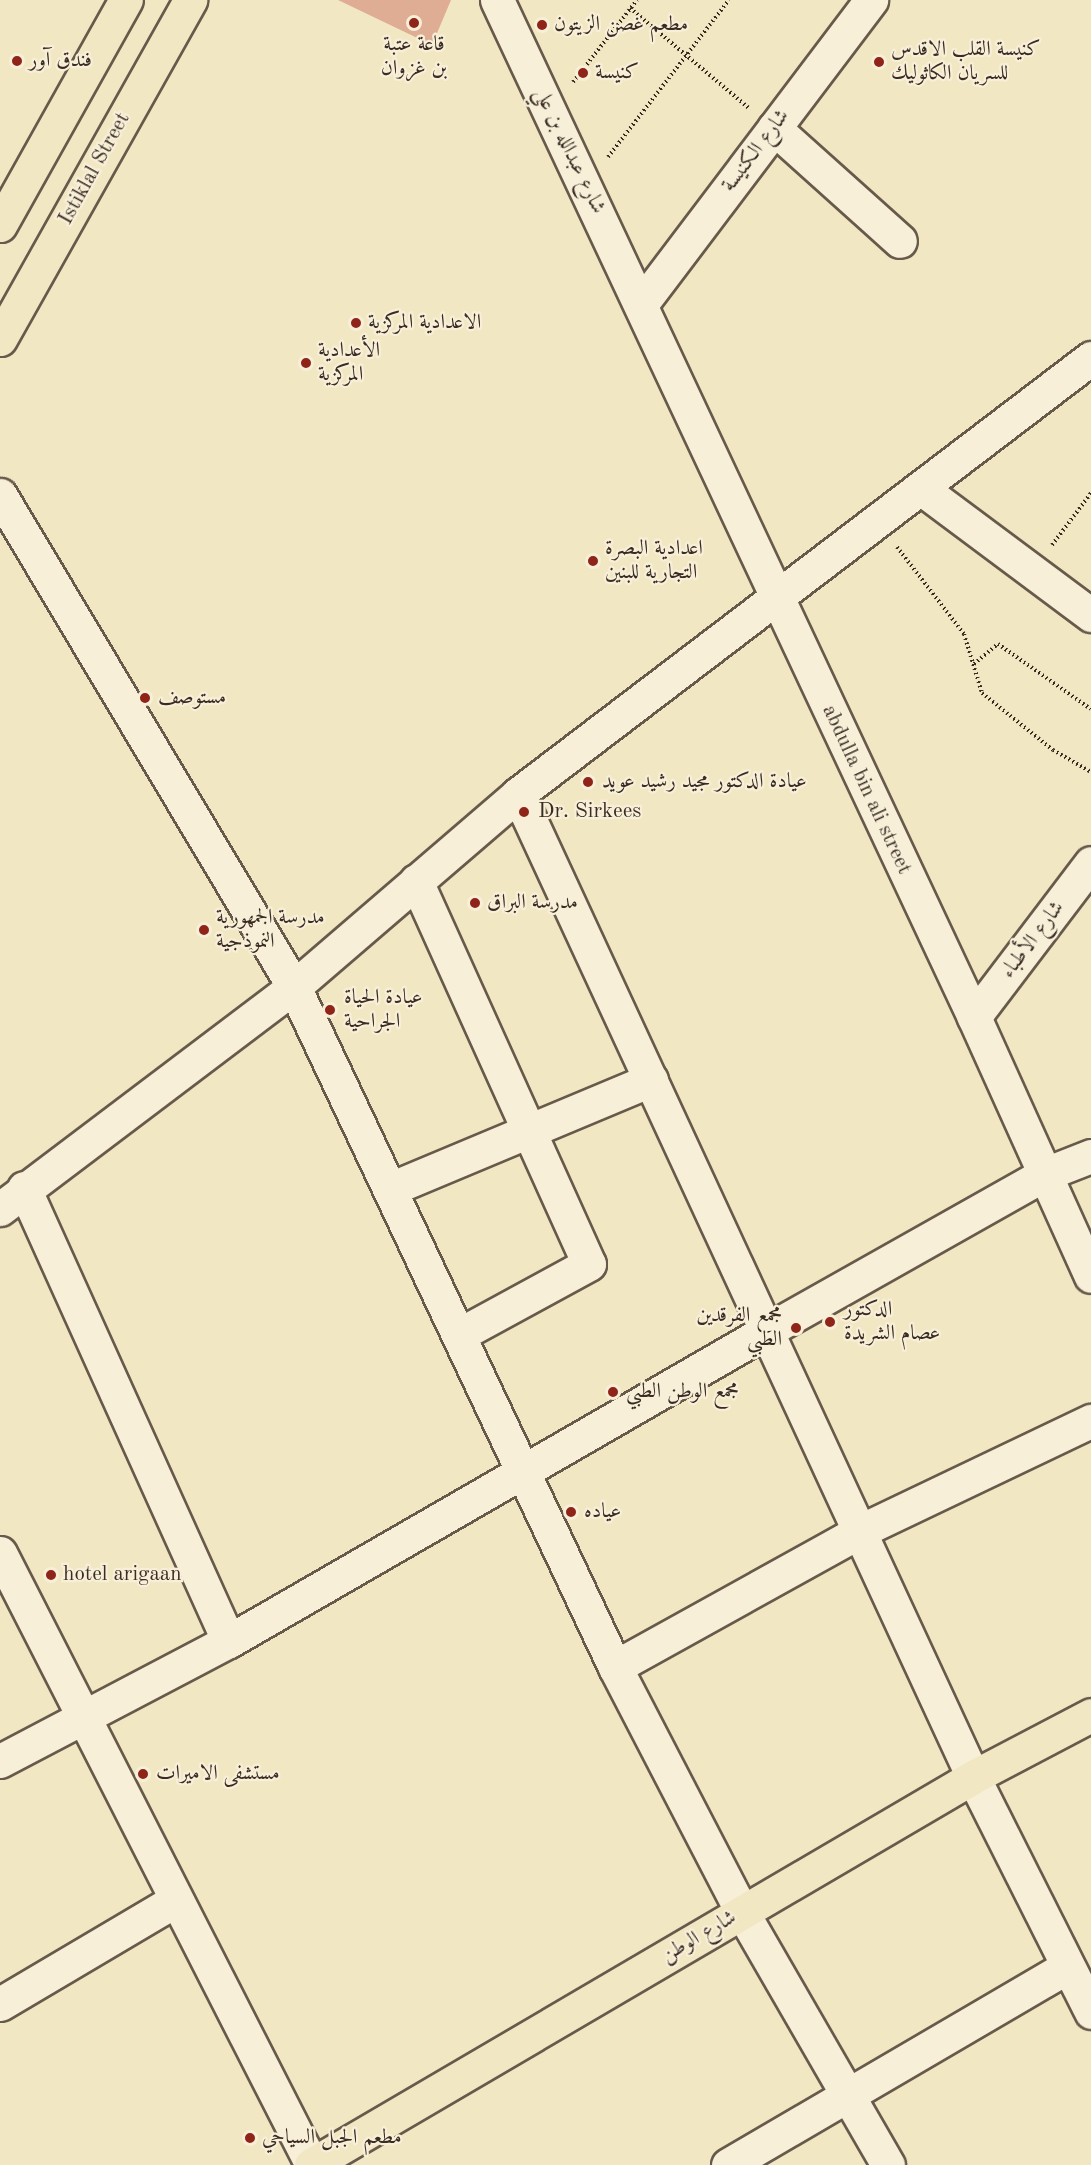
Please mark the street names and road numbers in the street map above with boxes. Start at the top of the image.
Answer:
street label: شارع عبدالله بن علي [528,84,610,218]
street label: شارع الكنيسة [717,105,795,197]
street label: Istiklal Street [54,108,136,230]
street label: abdulla bin ali street [816,701,916,879]
street label: شارع الأطباء [996,896,1070,984]
street label: شارع الوطن [657,1905,741,1969]

